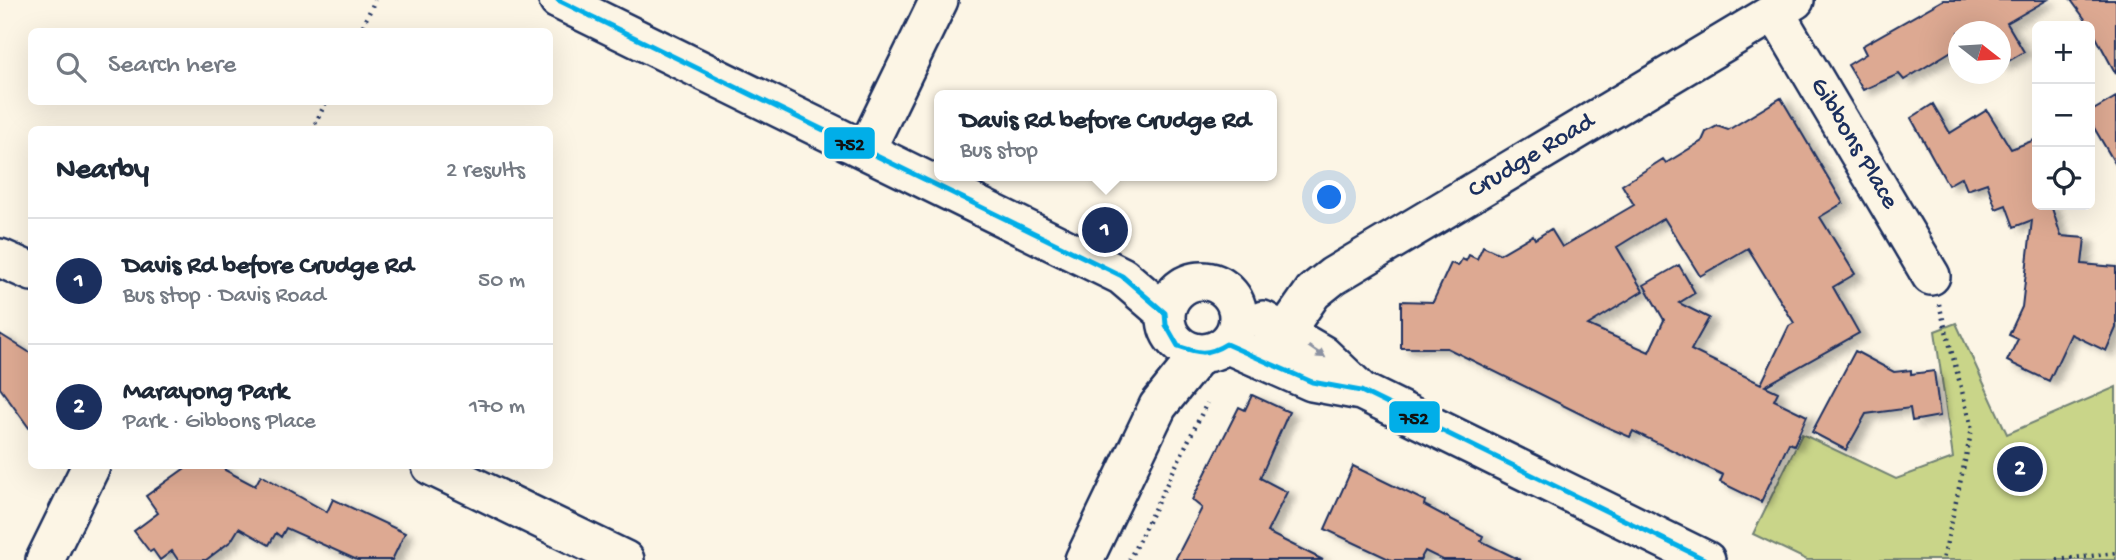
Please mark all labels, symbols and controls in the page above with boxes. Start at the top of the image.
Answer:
north arrow [1948,21,2011,84]
map controls [2032,21,2095,210]
button: + [2032,21,2095,84]
search box [28,28,553,105]
icon: search [52,48,90,86]
text: Search here [108,51,236,82]
street label: Gibbons Place [1802,73,1905,216]
button: − [2032,84,2095,147]
popup [934,90,1277,181]
street label: Crudge Road [1463,106,1602,207]
text: Davis Rd before Crudge Rd [960,107,1251,138]
line badge: 752 [823,126,876,160]
text: 752 [834,135,865,158]
text: Bus stop [960,138,1038,165]
button: locate [2032,147,2095,210]
text: Nearby [56,154,149,189]
text: 2 results [446,158,525,185]
your location [1312,180,1346,214]
pin: 1 [1082,204,1128,256]
text: Davis Rd before Crudge Rd [123,252,414,283]
text: 1 [74,268,84,295]
text: 50 m [478,268,525,295]
text: Bus stop · Davis Road [123,283,326,310]
one-way arrow [1308,345,1326,359]
text: Marayong Park [123,378,288,409]
text: 2 [73,394,85,421]
text: 170 m [469,394,525,421]
line badge: 752 [1388,400,1441,434]
text: Park · Gibbons Place [123,409,316,436]
text: 752 [1398,409,1429,432]
pin: 2 [1997,443,2043,495]

